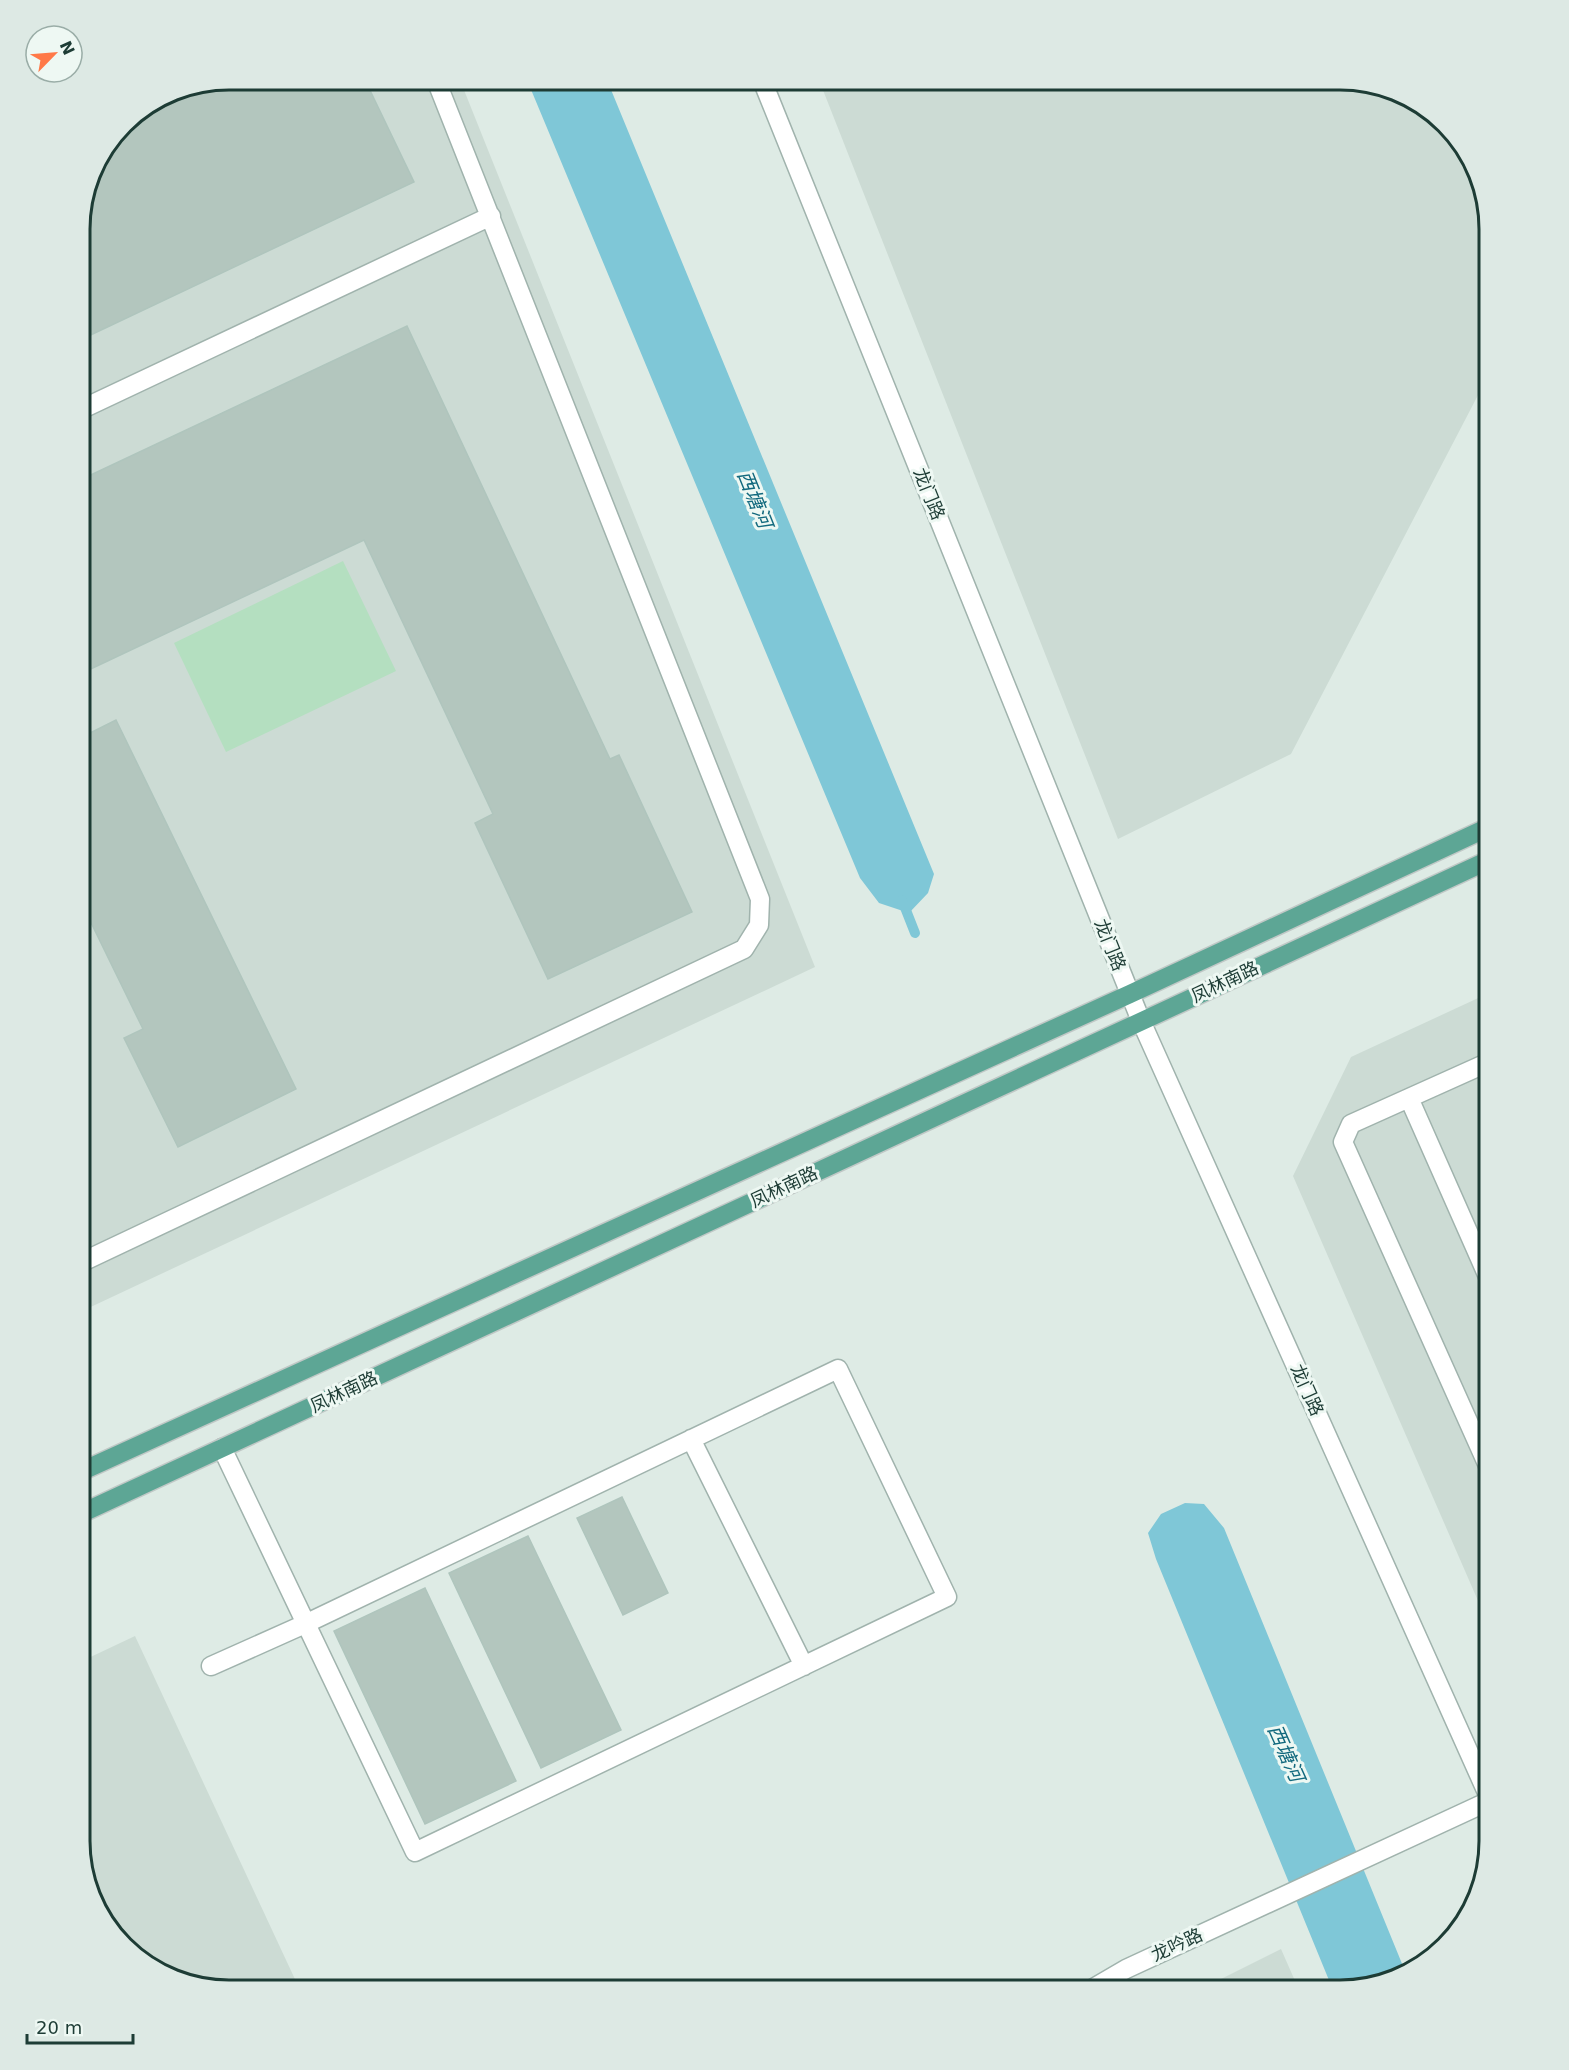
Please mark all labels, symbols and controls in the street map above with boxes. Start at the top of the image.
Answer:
north arrow [24,24,84,84]
text: N [56,38,79,58]
street label: 龙门路 [910,465,949,523]
water label: 西塘河 [733,467,779,535]
street label: 龙门路 [1091,916,1130,974]
street label: 凤林南路 [1188,957,1262,1006]
street label: 凤林南路 [747,1162,821,1211]
street label: 龙门路 [1287,1361,1328,1419]
street label: 凤林南路 [307,1367,381,1416]
water label: 西塘河 [1263,1721,1311,1789]
street label: 龙吟路 [1148,1924,1206,1965]
scale bar [27,2007,134,2045]
text: 20 m [36,2017,82,2038]

